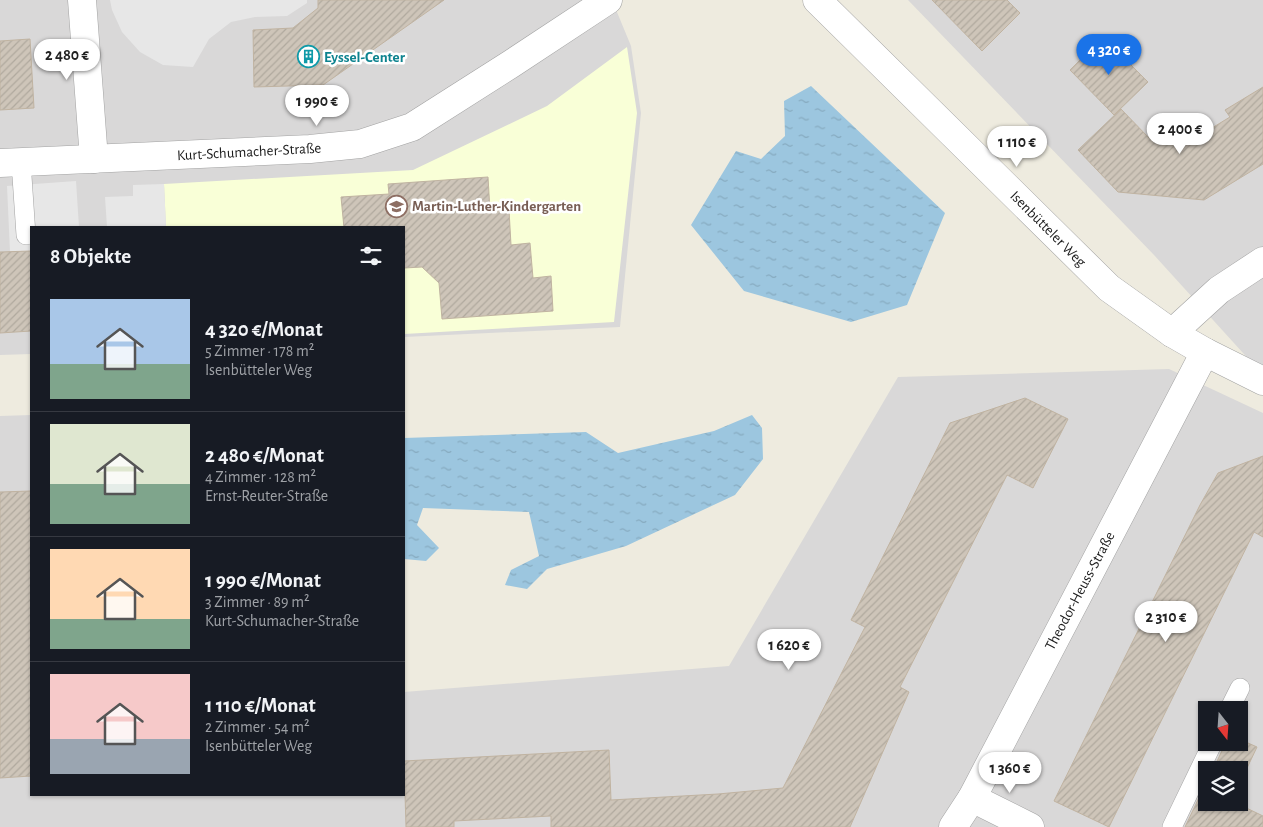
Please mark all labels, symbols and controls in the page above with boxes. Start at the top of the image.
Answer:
pin: 4 320 € [1063,34,1155,76]
pin: 2 480 € [21,38,113,81]
text: 4 320 € [1087,42,1131,58]
building icon: Eyssel-Center [296,45,320,69]
text: 2 480 € [45,47,89,63]
place label: Eyssel-Center [324,50,406,65]
pin: 1 990 € [271,84,363,127]
text: 1 990 € [296,93,338,109]
pin: 2 400 € [1134,112,1226,155]
text: 2 400 € [1158,121,1202,137]
pin: 1 110 € [971,126,1063,168]
text: 1 110 € [998,134,1036,150]
street label: Kurt-Schumacher-Straße [177,141,322,163]
street label: Isenbütteler Weg [1007,188,1089,270]
school or university icon: Martin-Luther-Kindergarten [384,194,408,218]
place label: Martin-Luther-Kindergarten [412,199,581,214]
icon: filters [357,242,385,270]
text: 8 Objekte [50,246,131,267]
icon: home [90,319,150,379]
text: 4 320 €/Monat [205,319,323,340]
text: 5 Zimmer · 178 m² [205,343,314,359]
text: Isenbütteler Weg [205,362,312,378]
icon: home [90,444,150,504]
text: 2 480 €/Monat [205,445,324,466]
text: 4 Zimmer · 128 m² [205,469,316,485]
text: Ernst-Reuter-Straße [205,488,328,504]
street label: Theodor-Heuss-Straße [1042,529,1118,653]
icon: home [90,569,150,629]
text: 1 990 €/Monat [205,570,321,591]
text: 3 Zimmer · 89 m² [205,594,310,610]
pin: 2 310 € [1120,600,1212,643]
text: 2 310 € [1146,609,1186,625]
text: Kurt-Schumacher-Straße [205,613,359,629]
pin: 1 620 € [743,628,835,671]
text: 1 620 € [768,637,810,653]
icon: home [90,694,150,754]
text: 1 110 €/Monat [205,695,316,716]
north arrow [1198,701,1248,751]
map controls [1198,701,1248,811]
text: 2 Zimmer · 54 m² [205,719,310,735]
text: Isenbütteler Weg [205,738,312,754]
pin: 1 360 € [964,752,1056,794]
text: 1 360 € [989,760,1031,776]
button: layers [1198,761,1248,811]

